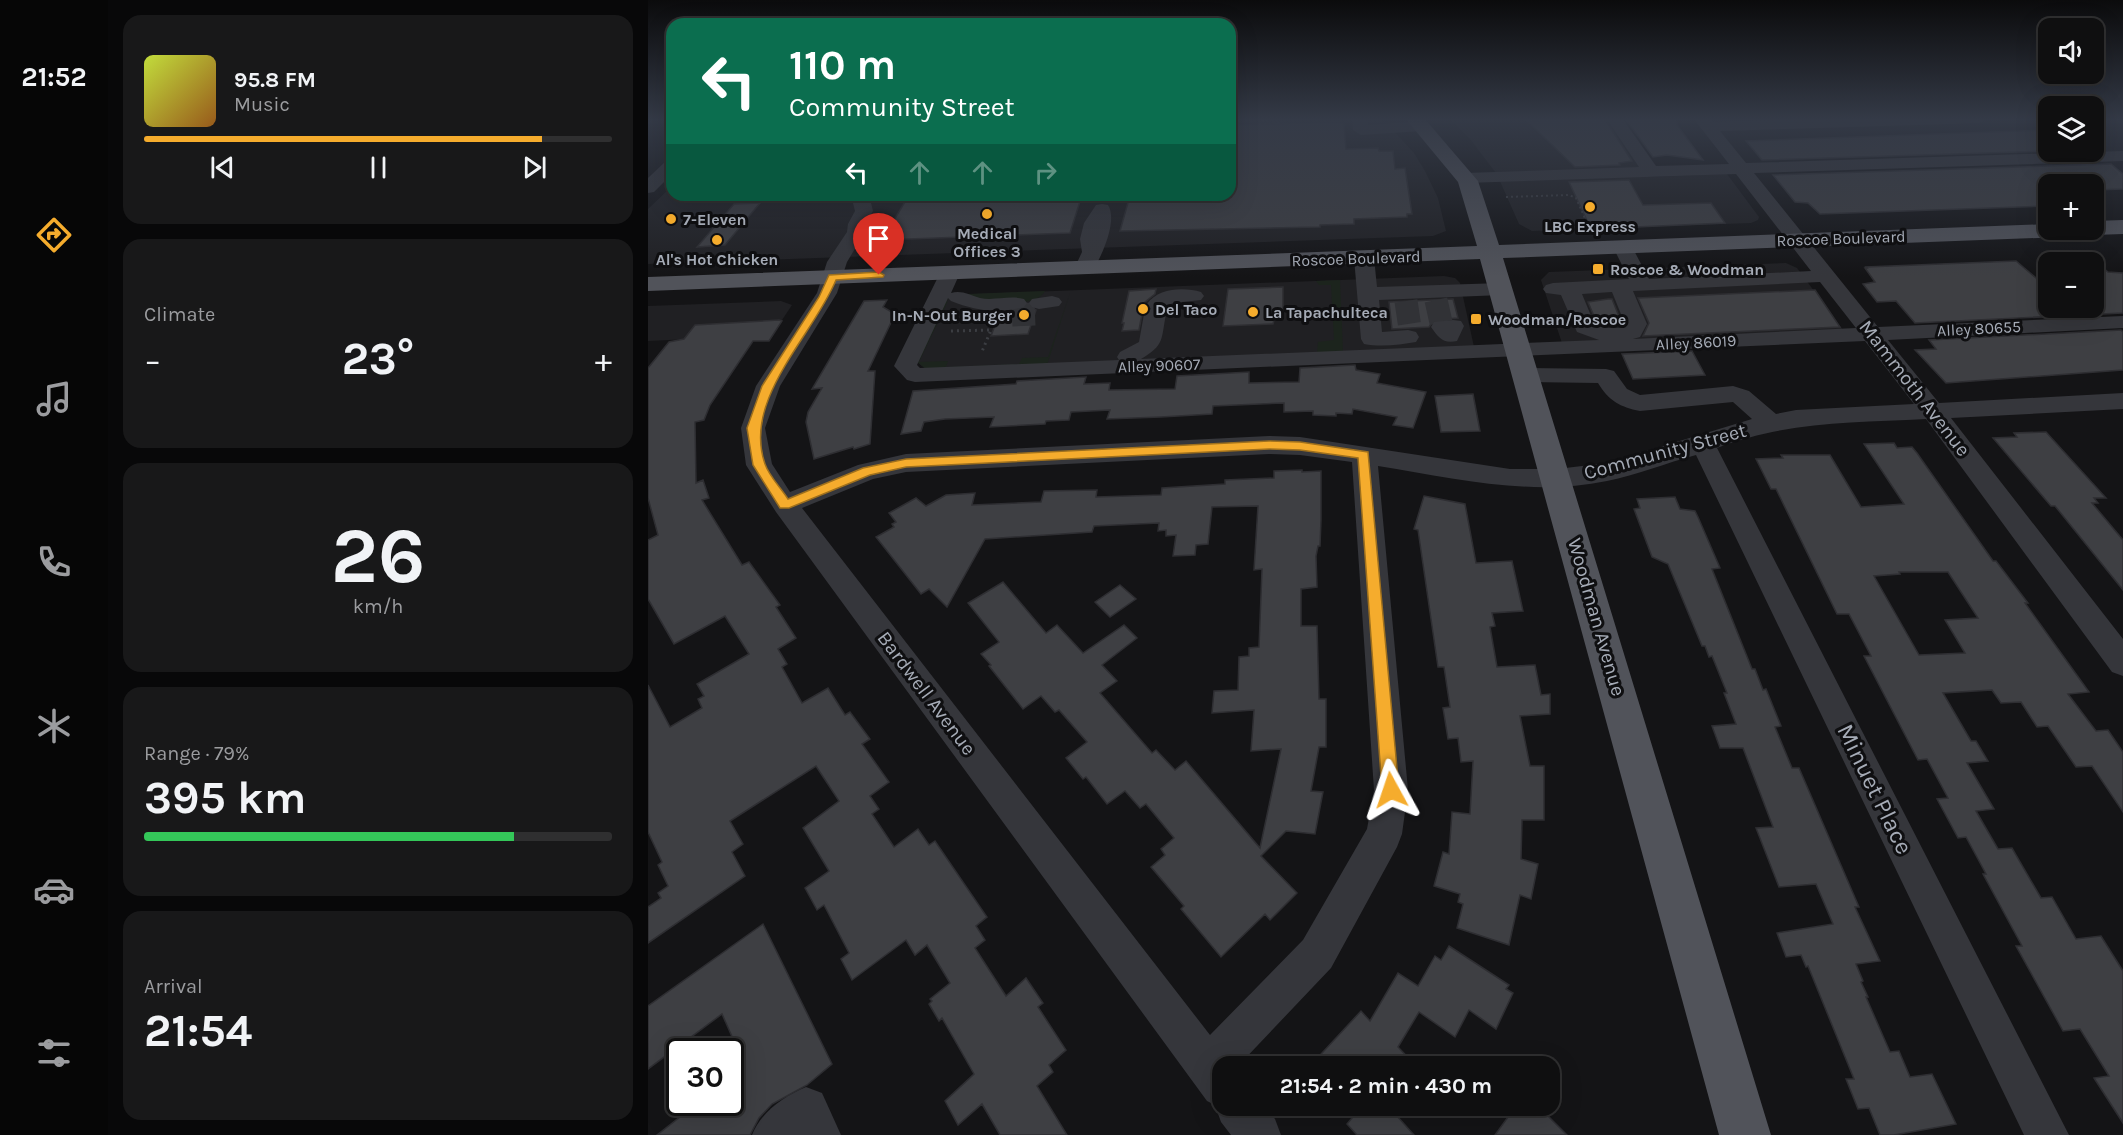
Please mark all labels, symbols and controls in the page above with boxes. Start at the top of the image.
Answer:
map controls [2038,18,2104,318]
button: sound [2038,18,2104,84]
text: 110 m [789,40,896,90]
icon: left [690,42,768,120]
text: 21:52 [21,61,87,93]
text: 95.8 FM [234,67,316,93]
text: Community Street [789,91,1015,123]
text: Music [234,93,290,116]
button: layers [2038,96,2104,162]
icon: previous [206,151,239,184]
icon: pause [362,151,395,184]
icon: next [518,151,551,184]
icon: left [840,156,873,189]
icon: ahead [903,156,936,189]
icon: ahead [966,156,999,189]
icon: right [1029,156,1062,189]
button: + [2038,174,2104,240]
marker: LBC Express [1583,200,1597,214]
marker: Medical Offices 3 [980,207,994,221]
place label: 7-Eleven [683,210,746,229]
marker: 7-Eleven [664,212,678,226]
pin [853,213,904,275]
icon: directions [33,214,75,256]
place label: LBC Express [1544,217,1636,236]
icon: arrive [862,222,895,255]
place label: Medical Offices 3 [953,224,1021,261]
street label: Roscoe Boulevard [1776,227,1906,250]
marker: Al's Hot Chicken [710,233,724,247]
street label: Roscoe Boulevard [1291,247,1421,270]
place label: Al's Hot Chicken [656,250,778,269]
button: − [2038,252,2104,318]
place label: Roscoe & Woodman [1610,260,1764,279]
marker: Roscoe & Woodman [1591,262,1605,276]
place label: Del Taco [1155,300,1217,319]
marker: Del Taco [1136,302,1150,316]
text: Climate [144,303,215,326]
place label: La Tapachulteca [1265,303,1388,322]
marker: La Tapachulteca [1246,305,1260,319]
place label: In-N-Out Burger [892,306,1013,325]
marker: In-N-Out Burger [1017,308,1031,322]
place label: Woodman/Roscoe [1488,310,1626,329]
marker: Woodman/Roscoe [1469,312,1483,326]
street label: Mammoth Avenue [1854,316,1975,461]
street label: Alley 80655 [1937,317,2022,340]
street label: Alley 86019 [1655,331,1737,354]
text: 23° [342,333,414,385]
text: − [144,341,161,379]
text: + [595,341,612,379]
street label: Alley 90607 [1117,355,1201,376]
icon: music [33,378,75,420]
street label: Community Street [1581,419,1749,484]
text: 26 [331,510,425,602]
street label: Woodman Avenue [1563,535,1630,699]
icon: phone [33,541,75,583]
text: km/h [353,595,403,618]
street label: Bardwell Avenue [873,627,981,760]
icon: climate [33,705,75,747]
street label: Minuet Place [1831,719,1919,859]
text: Range · 79% [144,742,249,765]
position arrow [1359,758,1423,822]
text: 395 km [144,772,306,824]
icon: car [33,869,75,911]
text: Arrival [144,975,203,998]
text: 21:54 [144,1005,252,1057]
icon: filters [33,1032,75,1074]
speed limit sign: 30 [666,1038,744,1116]
text: 21:54 · 2 min · 430 m [1280,1073,1492,1099]

